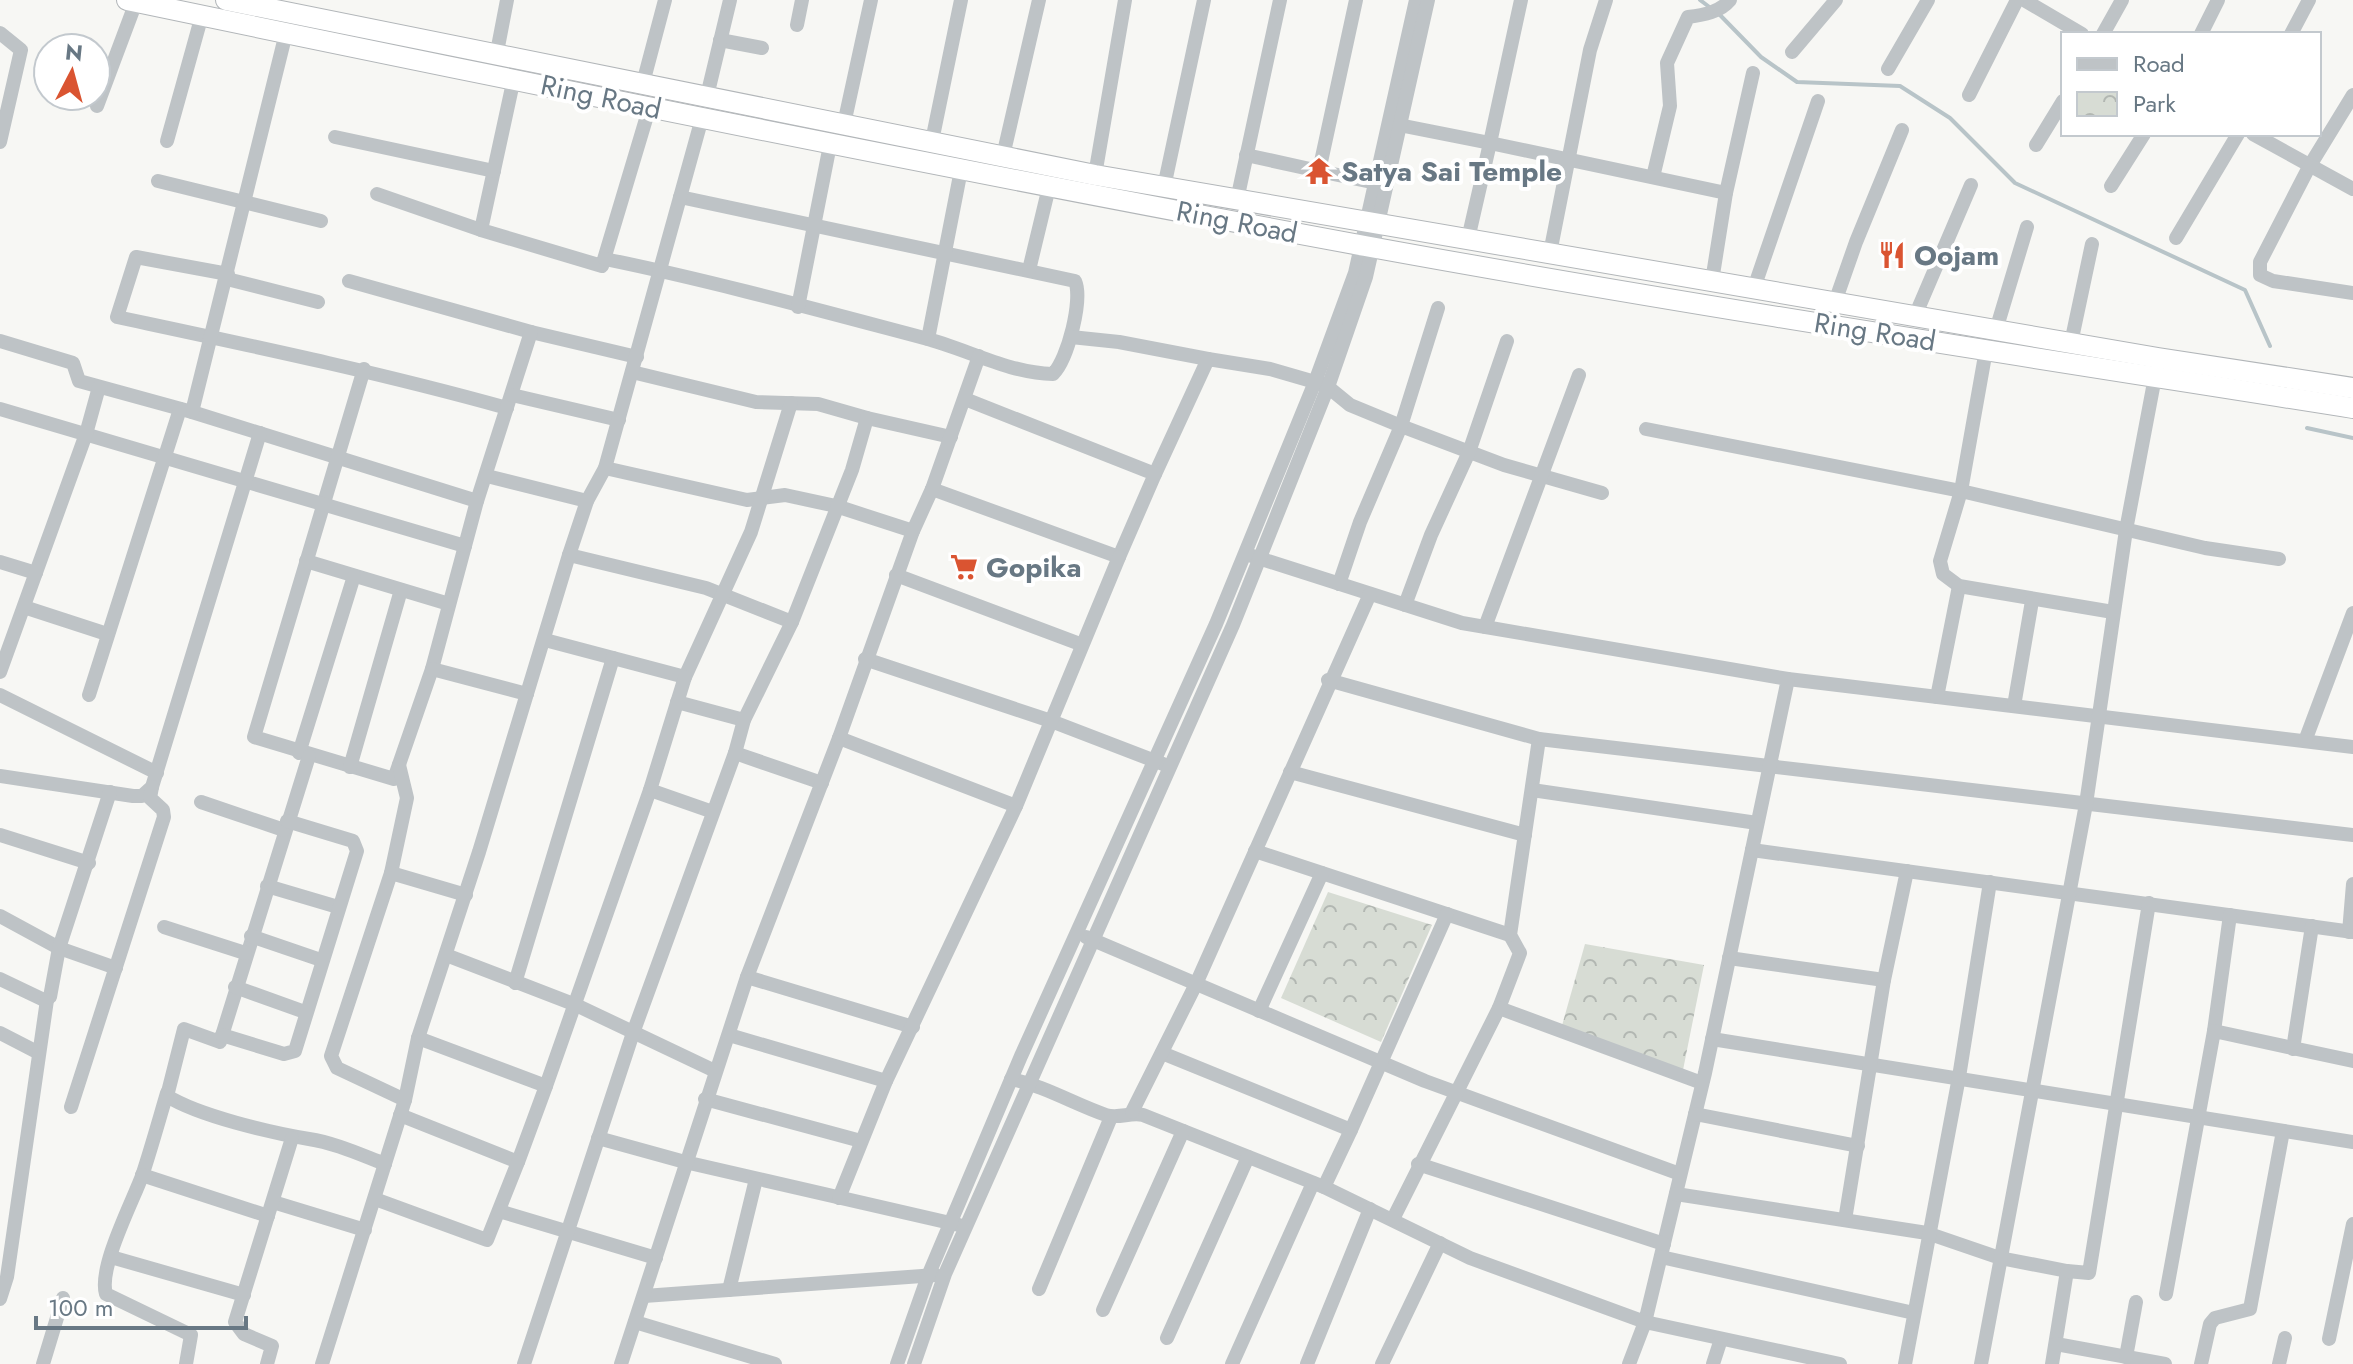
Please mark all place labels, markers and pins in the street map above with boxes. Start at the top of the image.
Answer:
place label: Satya Sai Temple [1341,151,1562,192]
temple icon: Satya Sai Temple [1304,156,1334,186]
place label: Oojam [1914,235,1999,276]
restaurant icon: Oojam [1877,240,1907,270]
place label: Gopika [986,547,1082,588]
supermarket icon: Gopika [949,552,979,582]

